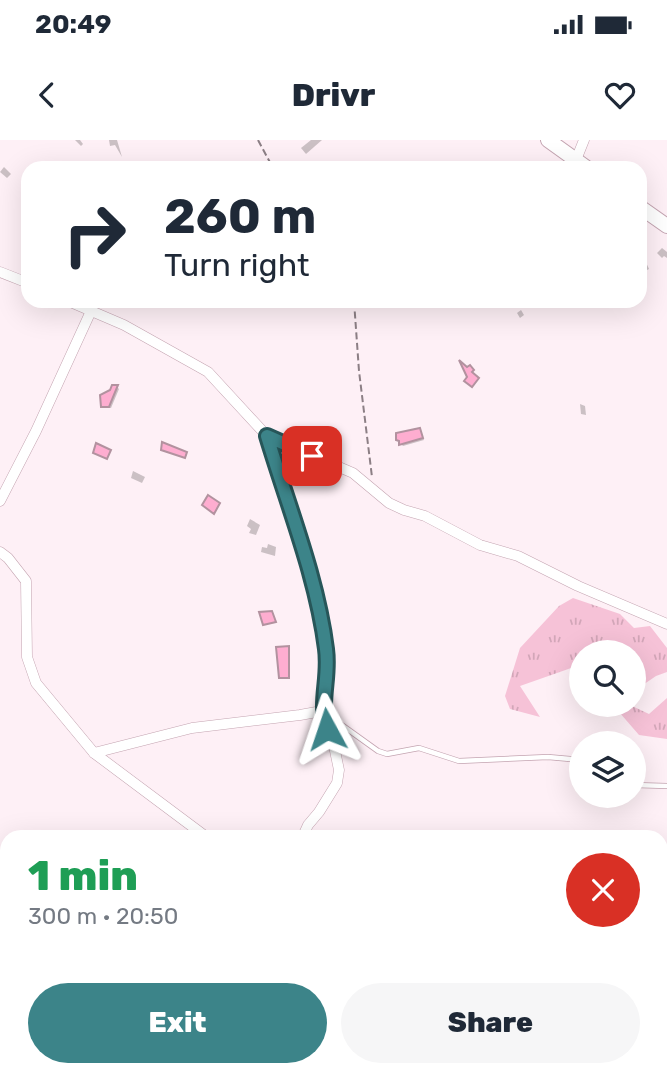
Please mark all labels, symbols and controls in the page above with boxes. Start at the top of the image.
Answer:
text: 20:49 [35,9,112,40]
icon: back [28,76,66,114]
text: Drivr [292,76,375,114]
icon: heart [601,76,639,114]
text: 260 m [164,187,316,245]
icon: right [49,189,140,280]
text: Turn right [164,246,309,284]
pin [282,426,342,486]
icon: arrive [293,437,331,475]
map controls [569,640,646,808]
button: search [569,640,646,717]
position arrow [290,692,364,766]
button: layers [569,731,646,808]
text: 1 min [28,851,138,901]
button: close [566,853,640,927]
text: 300 m · 20:50 [28,902,178,930]
button: Exit [28,983,327,1063]
button: Share [341,983,640,1063]

